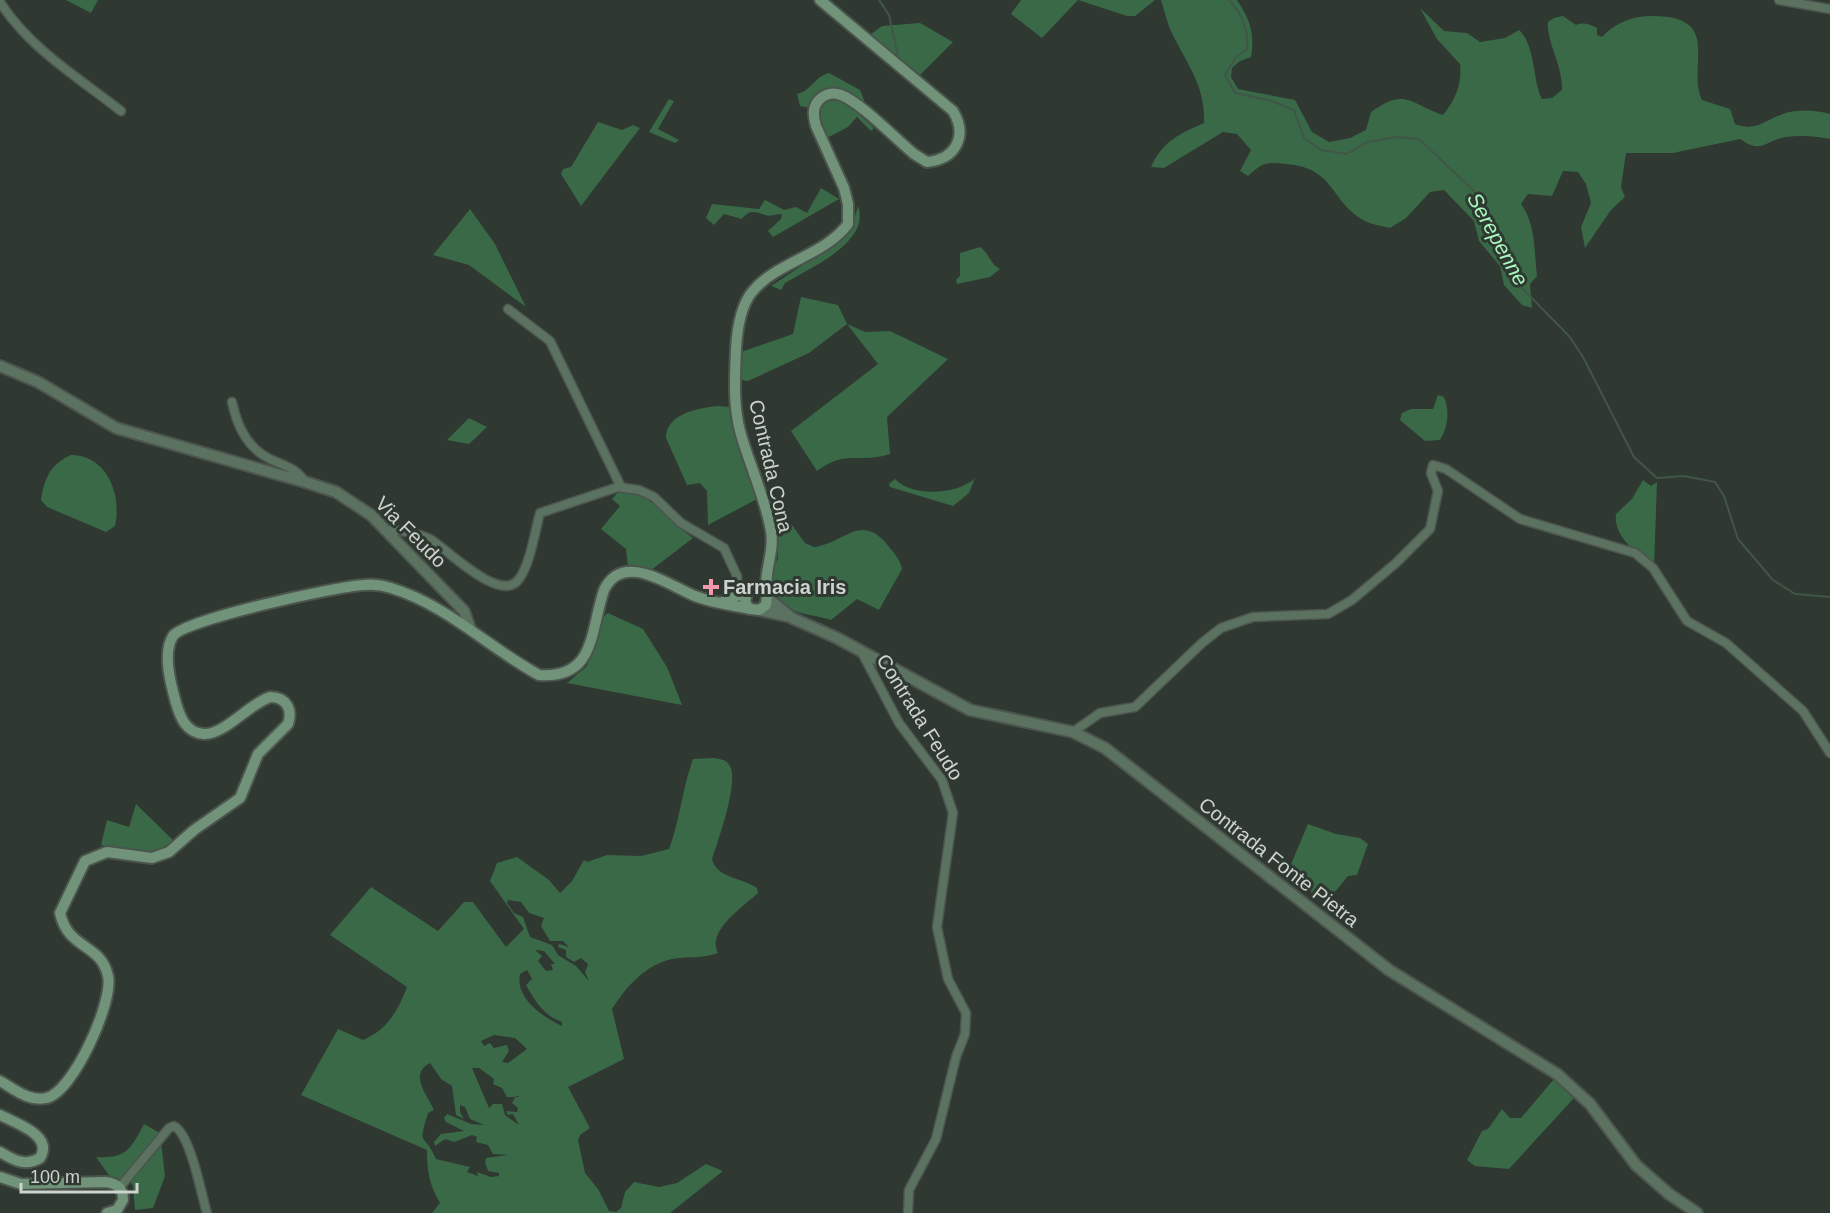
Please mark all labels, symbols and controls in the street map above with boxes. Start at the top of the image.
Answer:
water label: Serepenne [1463,188,1533,290]
street label: Contrada Cona [745,397,797,535]
street label: Via Feudo [371,492,451,572]
place label: Farmacia Iris [723,576,846,598]
marker: Farmacia Iris [704,580,718,594]
street label: Contrada Feudo [872,650,968,784]
street label: Contrada Fonte Pietra [1195,793,1364,932]
scale bar [21,1156,136,1194]
text: 100 m [30,1167,80,1187]

